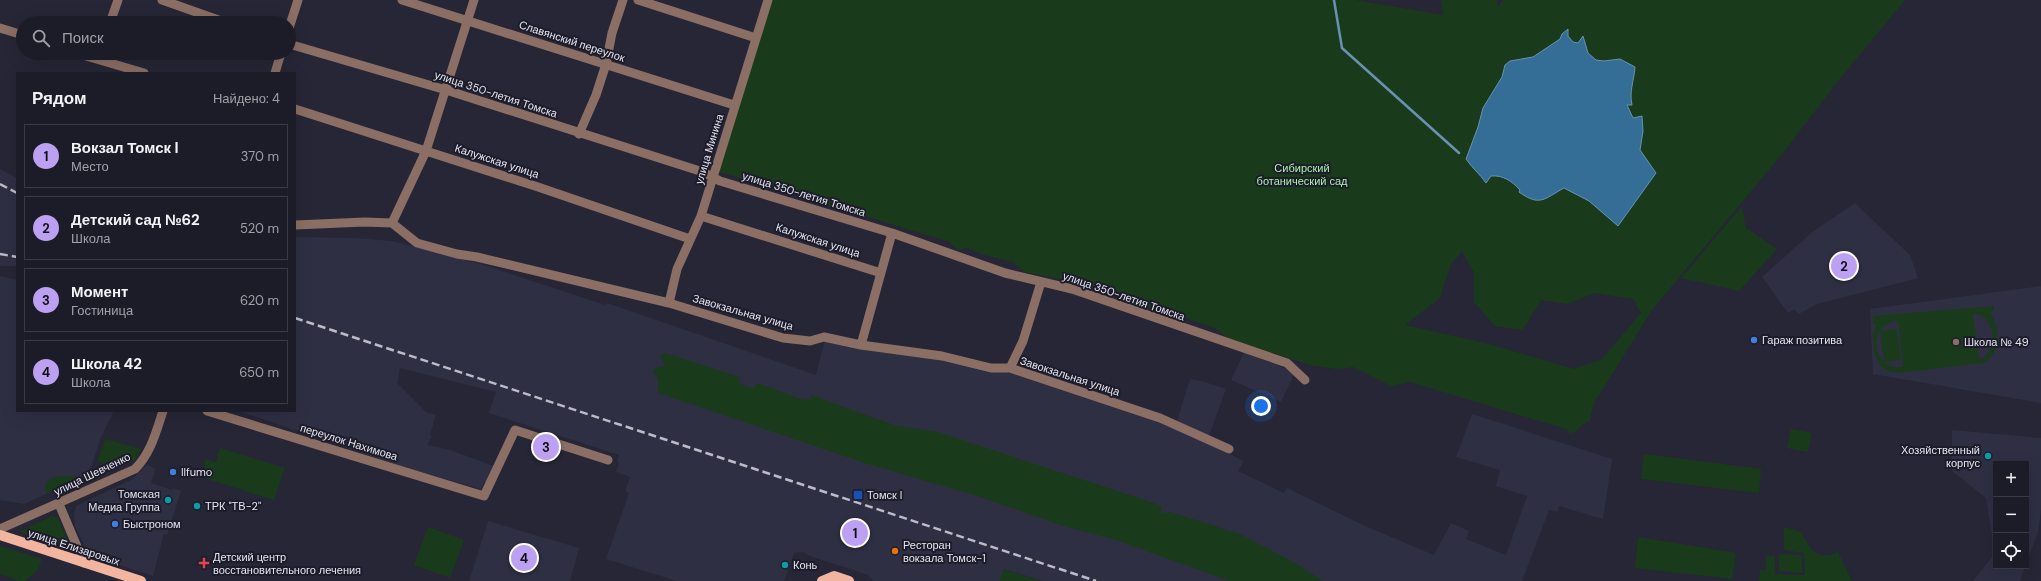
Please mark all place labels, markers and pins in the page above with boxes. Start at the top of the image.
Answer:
pin: 2 [1831,251,1857,281]
place label: Гараж позитива [1762,333,1843,347]
marker: Гараж позитива [1749,335,1759,345]
place label: Школа № 49 [1964,335,2029,349]
marker: Школа № 49 [1951,337,1961,347]
pin: 3 [533,432,559,462]
place label: Хозяйственный корпус [1901,443,1980,470]
marker: Хозяйственный корпус [1983,451,1993,461]
place label: Ilfumo [181,465,212,479]
marker: Ilfumo [168,467,178,477]
place label: Томская Медиа Группа [88,487,161,514]
place label: Томск I [867,488,902,502]
marker: Томск I [852,489,864,501]
marker: Томская Медиа Группа [163,495,173,505]
place label: ТРК "ТВ-2" [205,499,261,513]
marker: ТРК "ТВ-2" [192,501,202,511]
place label: Быстроном [123,517,181,531]
pin: 1 [842,518,868,548]
marker: Быстроном [110,519,120,529]
place label: Ресторан вокзала Томск-1 [903,538,986,565]
pin: 4 [511,543,537,573]
marker: Ресторан вокзала Томск-1 [890,546,900,556]
place label: Детский центр восстановительного лечения [213,550,361,577]
marker: Детский центр восстановительного лечения [198,557,210,569]
place label: Конь [793,558,818,572]
marker: Конь [780,560,790,570]

